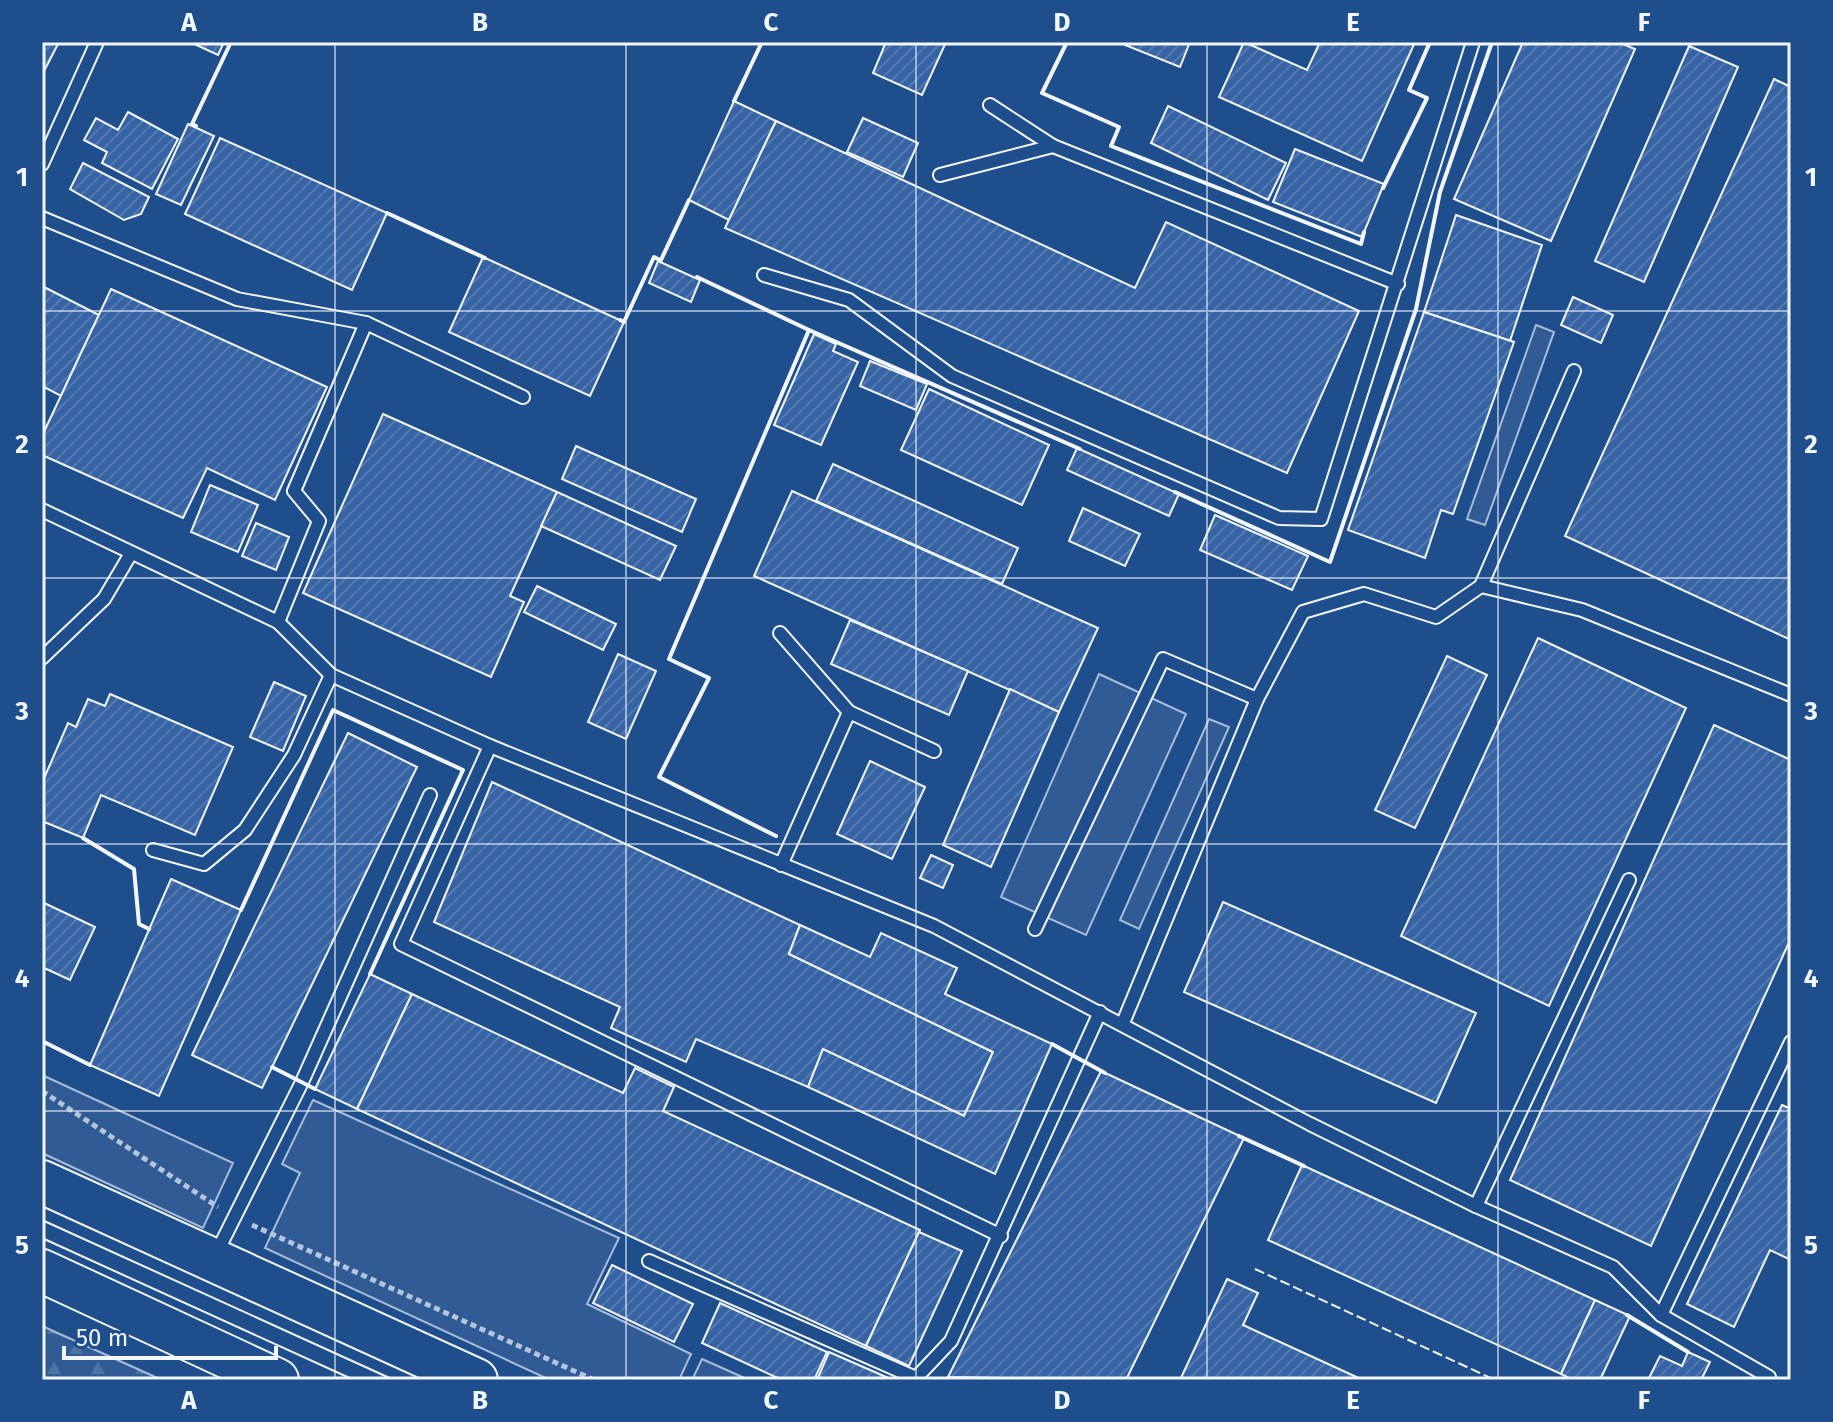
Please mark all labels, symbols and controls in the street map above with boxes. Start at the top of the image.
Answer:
text: A [180,7,197,38]
text: B [472,7,488,38]
text: C [764,7,779,38]
text: D [1054,7,1071,38]
text: E [1346,7,1360,38]
text: F [1638,7,1651,38]
text: 1 [16,162,28,193]
text: 1 [1805,162,1817,193]
text: 2 [15,429,29,460]
text: 2 [1804,429,1818,460]
text: 3 [14,696,29,727]
text: 3 [1803,696,1818,727]
text: 4 [15,963,30,994]
text: 4 [1804,963,1819,994]
text: 5 [15,1230,29,1261]
text: 5 [1804,1230,1818,1261]
scale bar [64,1310,276,1360]
text: 50 m [76,1324,128,1352]
text: A [180,1385,197,1416]
text: B [472,1385,488,1416]
text: C [764,1385,779,1416]
text: D [1054,1385,1071,1416]
text: E [1346,1385,1360,1416]
text: F [1638,1385,1651,1416]

